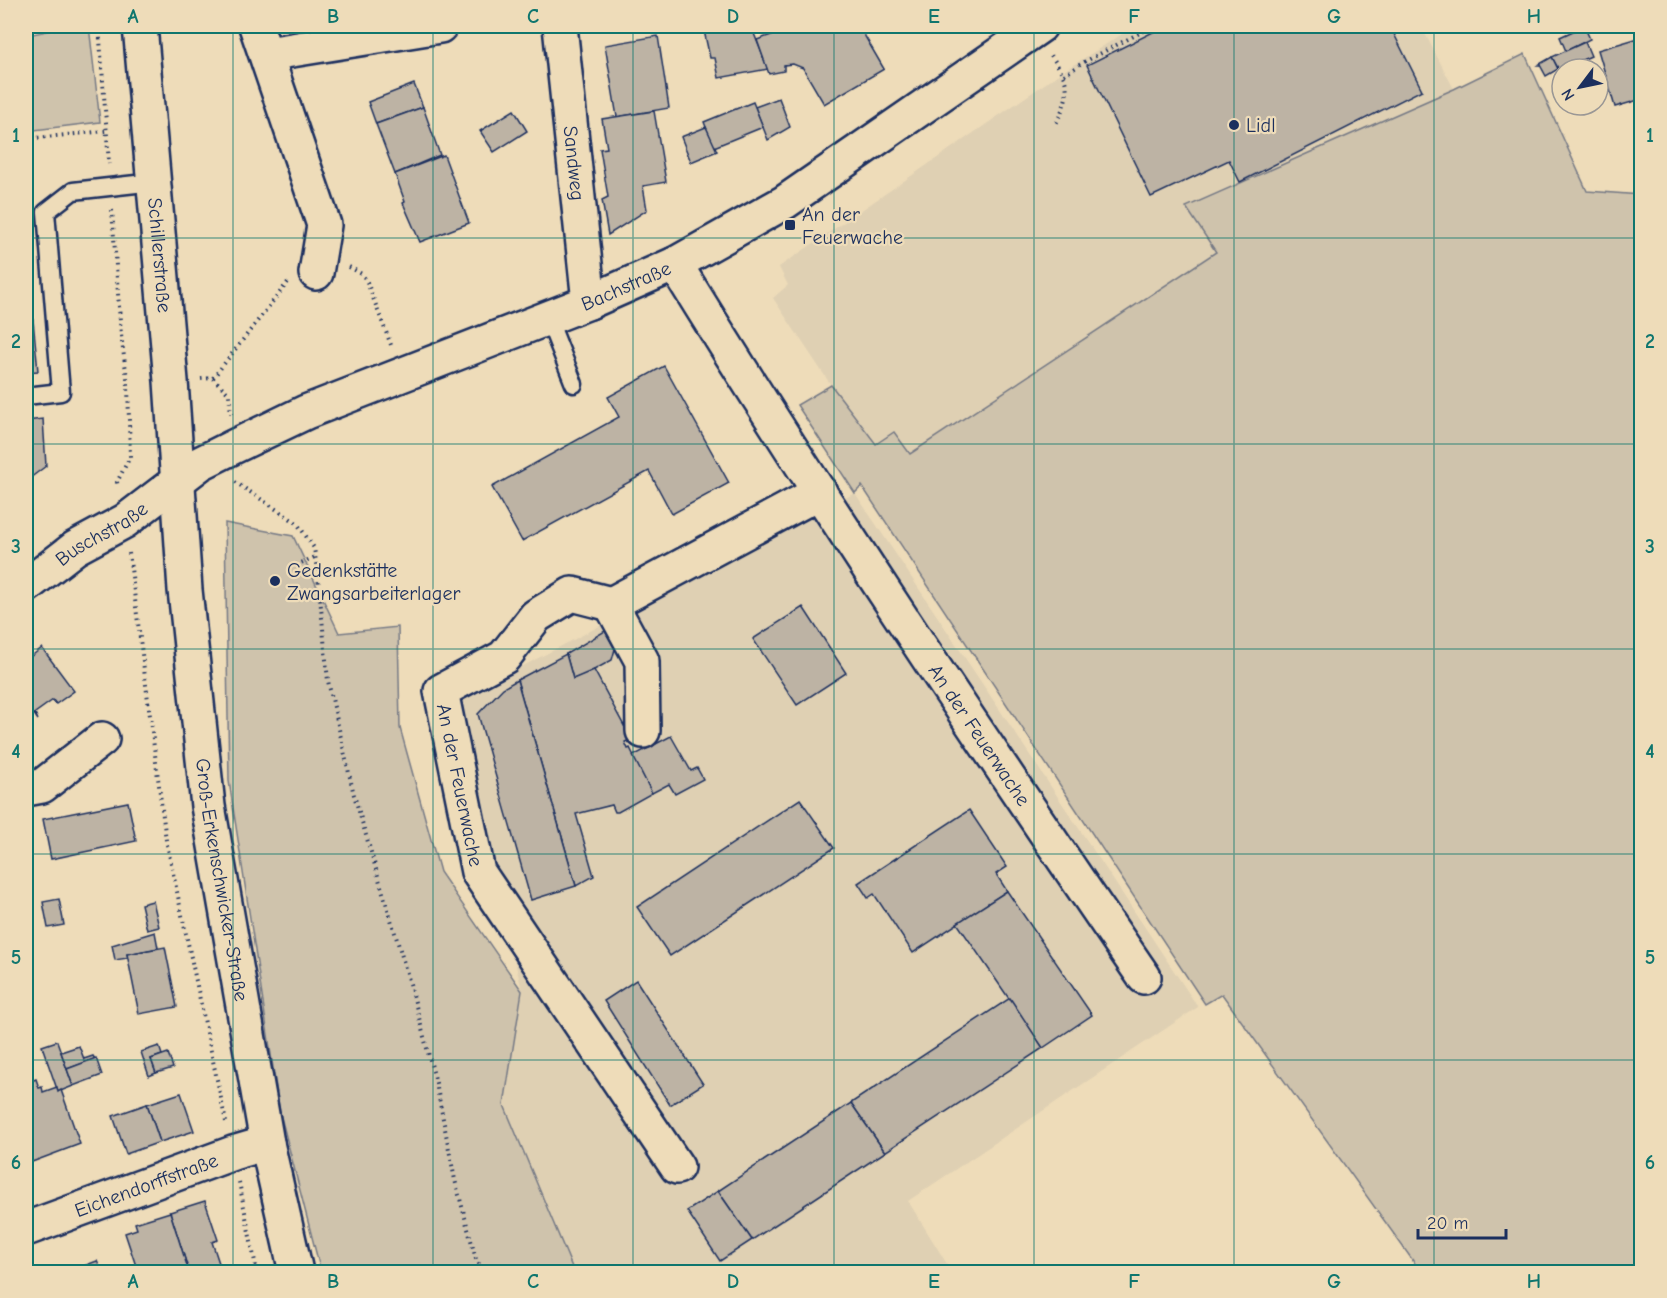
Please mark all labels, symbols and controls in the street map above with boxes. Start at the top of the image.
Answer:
text: A [127,5,139,28]
text: B [327,5,339,28]
text: C [527,5,539,28]
text: D [727,5,739,28]
text: E [928,5,940,28]
text: F [1128,5,1140,28]
text: G [1327,5,1341,28]
text: H [1527,5,1541,28]
north arrow [1550,57,1610,117]
text: N [1558,85,1579,104]
place label: Lidl [1246,114,1276,137]
marker: Lidl [1227,118,1241,132]
text: 1 [12,124,20,147]
text: 1 [1646,124,1654,147]
street label: Sandweg [559,125,589,202]
street label: Schillerstraße [143,197,176,314]
place label: An der Feuerwache [802,203,903,249]
marker: An der Feuerwache [783,218,797,232]
street label: Bachstraße [578,256,674,316]
text: 2 [11,330,21,353]
text: 2 [1645,330,1655,353]
street label: Buschstraße [51,497,152,571]
text: 3 [11,535,21,558]
text: 3 [1645,535,1655,558]
place label: Gedenkstätte Zwangsarbeiterlager [287,559,460,605]
marker: Gedenkstätte Zwangsarbeiterlager [268,574,282,588]
street label: An der Feuerwache [924,660,1035,810]
street label: An der Feuerwache [432,702,488,869]
text: 4 [11,740,21,763]
text: 4 [1645,740,1655,763]
street label: Groß-Erkenschwicker-Straße [191,757,253,1003]
text: 5 [11,946,21,969]
text: 5 [1645,946,1655,969]
street label: Eichendorffstraße [72,1149,221,1222]
text: 6 [11,1151,21,1174]
text: 6 [1645,1151,1655,1174]
scale bar [1418,1202,1506,1240]
text: 20 m [1427,1213,1468,1234]
text: A [127,1270,139,1293]
text: B [327,1270,339,1293]
text: C [527,1270,539,1293]
text: D [727,1270,739,1293]
text: E [928,1270,940,1293]
text: F [1128,1270,1140,1293]
text: G [1327,1270,1341,1293]
text: H [1527,1270,1541,1293]

